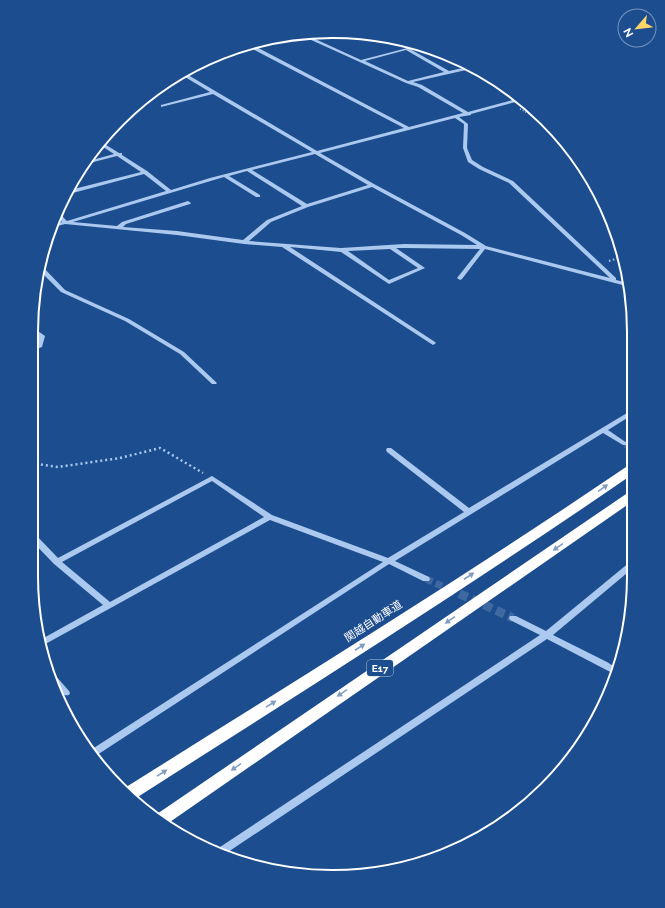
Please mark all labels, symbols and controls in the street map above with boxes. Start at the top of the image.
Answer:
north arrow [617,8,657,48]
text: N [621,26,636,39]
one-way arrow [598,484,608,492]
one-way arrow [552,543,563,551]
one-way arrow [464,572,474,580]
street label: 関越自動車道 [342,598,404,645]
one-way arrow [445,616,455,624]
one-way arrow [355,643,365,651]
road number: E17 [367,660,393,676]
one-way arrow [337,689,348,697]
one-way arrow [266,700,277,707]
one-way arrow [230,763,241,771]
one-way arrow [157,769,167,777]

